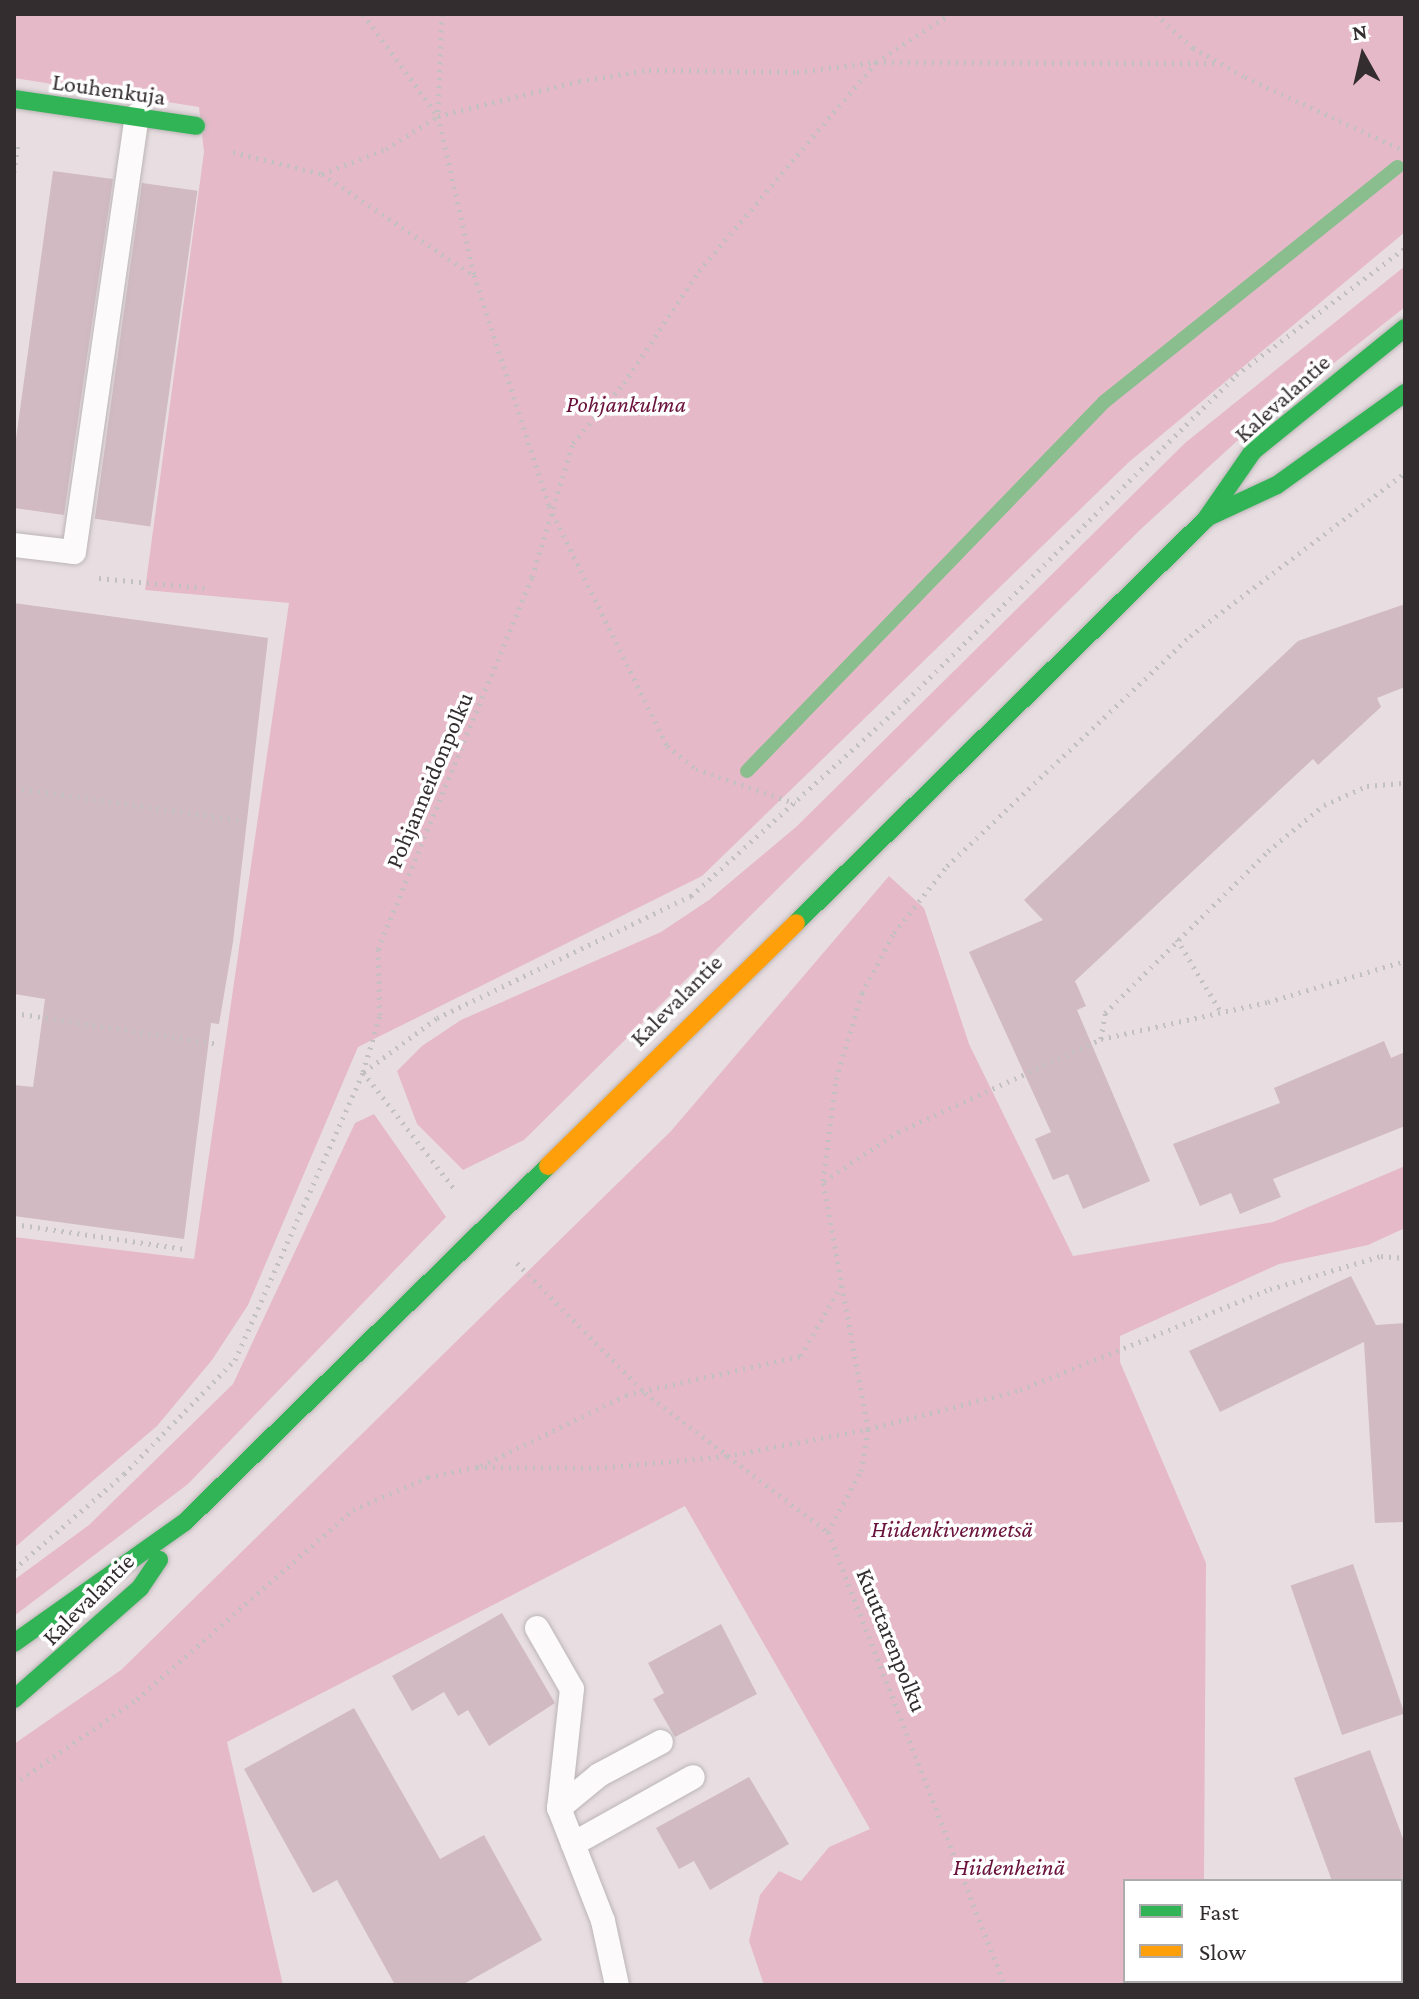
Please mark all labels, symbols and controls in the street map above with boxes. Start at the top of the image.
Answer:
north arrow [1323,16,1403,96]
text: N [1350,18,1369,45]
street label: Louhenkuja [51,67,167,111]
street label: Kalevalantie [1228,348,1336,448]
park label: Pohjankulma [566,390,686,418]
street label: Pohjanneidonpolku [379,688,479,872]
street label: Kalevalantie [624,948,728,1052]
park label: Hiidenkivenmetsä [871,1515,1033,1543]
street label: Kalevalantie [36,1547,140,1651]
street label: Kuuttarenpolku [850,1564,934,1716]
park label: Hiidenheinä [953,1853,1065,1881]
legend [1123,1879,1403,1983]
text: Fast [1199,1898,1239,1925]
text: Slow [1199,1938,1246,1965]

